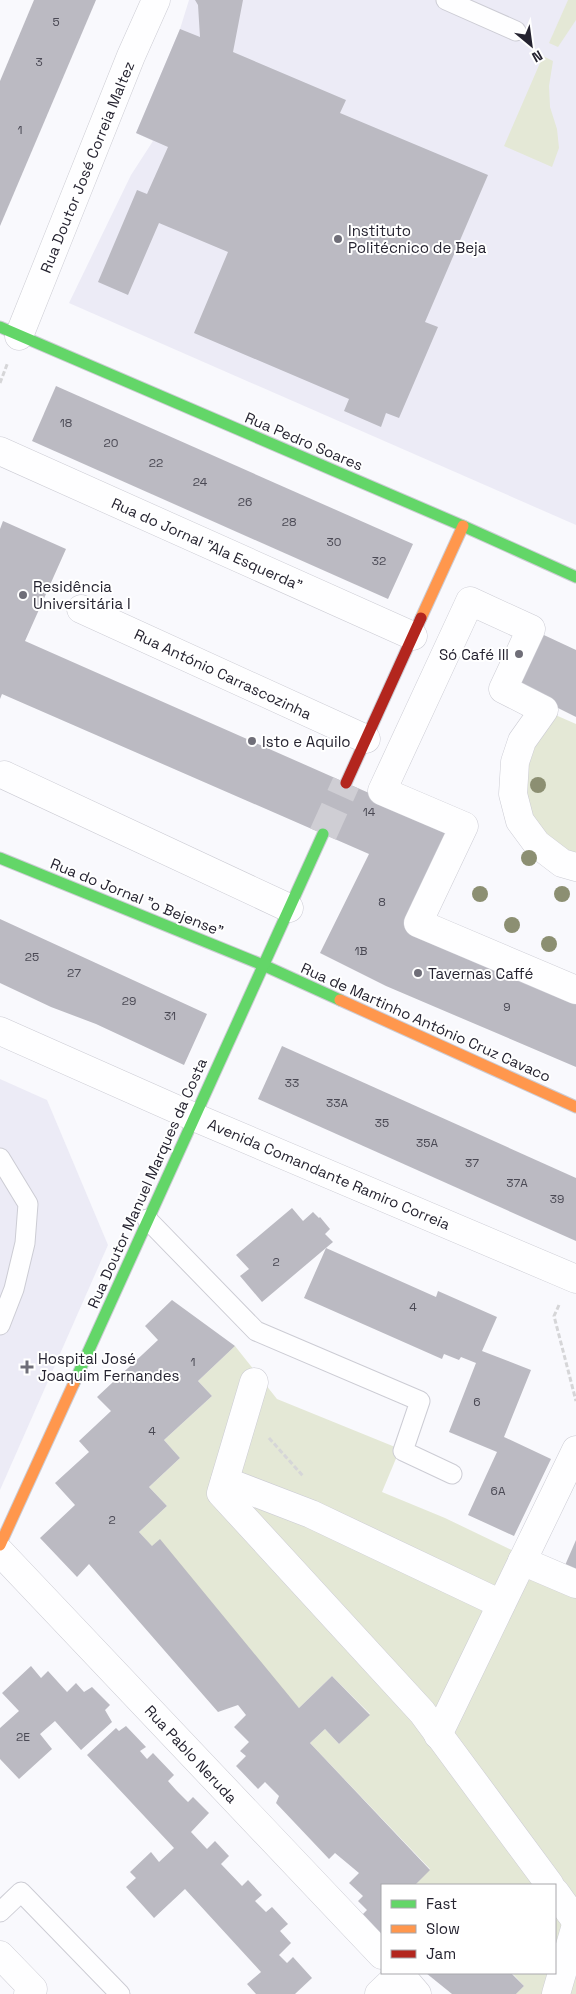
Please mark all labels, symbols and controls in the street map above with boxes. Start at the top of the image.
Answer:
house number: 5 [52,14,60,30]
north arrow [506,20,556,70]
text: N [529,46,546,67]
house number: 3 [35,54,43,70]
street label: Rua Doutor José Correia Maltez [36,58,138,276]
house number: 1 [17,122,23,138]
place label: Instituto Politécnico de Beja [348,221,487,257]
marker: Instituto Politécnico de Beja [332,233,344,245]
street label: Rua Pedro Soares [242,408,366,474]
house number: 18 [60,415,72,431]
house number: 20 [104,435,118,451]
house number: 22 [149,455,163,471]
house number: 24 [193,474,208,490]
street label: Rua do Jornal "Ala Esquerda" [109,493,305,595]
house number: 26 [238,494,252,510]
house number: 28 [282,514,296,530]
house number: 30 [327,534,341,550]
house number: 32 [372,553,386,569]
place label: Residência Universitária I [33,577,131,613]
marker: Residência Universitária I [17,589,29,601]
street label: Rua António Carrascozinha [131,624,315,724]
place label: Só Café III [439,645,509,664]
marker: Só Café III [513,648,525,660]
place label: Isto e Aquilo [262,732,351,751]
marker: Isto e Aquilo [246,735,258,747]
house number: 14 [363,804,376,820]
street label: Rua do Jornal "o Bejense" [48,854,226,940]
house number: 8 [378,894,386,910]
house number: 1B [355,943,368,959]
house number: 25 [25,949,39,965]
street label: Rua de Martinho António Cruz Cavaco [298,958,554,1086]
place label: Tavernas Caffé [428,964,533,983]
house number: 27 [67,965,81,981]
marker: Tavernas Caffé [412,967,424,979]
house number: 29 [122,993,136,1009]
house number: 9 [503,999,511,1015]
house number: 31 [164,1008,176,1024]
street label: Rua Doutor Manuel Marques da Costa [83,1055,211,1311]
house number: 33 [285,1075,299,1091]
house number: 33A [326,1095,348,1111]
street label: Avenida Comandante Ramiro Correia [205,1114,453,1234]
house number: 35 [375,1115,389,1131]
house number: 35A [416,1135,438,1151]
house number: 37 [465,1155,479,1171]
house number: 37A [506,1175,528,1191]
house number: 39 [550,1191,564,1207]
house number: 2 [272,1254,280,1270]
house number: 4 [409,1299,417,1315]
place label: Hospital José Joaquim Fernandes [38,1349,180,1385]
house number: 1 [190,1354,196,1370]
marker: Hospital José Joaquim Fernandes [20,1360,34,1374]
house number: 6 [473,1394,481,1410]
house number: 4 [148,1423,156,1439]
house number: 6A [491,1483,506,1499]
house number: 2 [108,1512,116,1528]
street label: Rua Pablo Neruda [141,1701,242,1807]
house number: 2E [16,1729,30,1745]
legend [381,1884,556,1974]
text: Fast [426,1894,457,1913]
text: Slow [426,1919,460,1938]
text: Jam [426,1944,456,1963]

